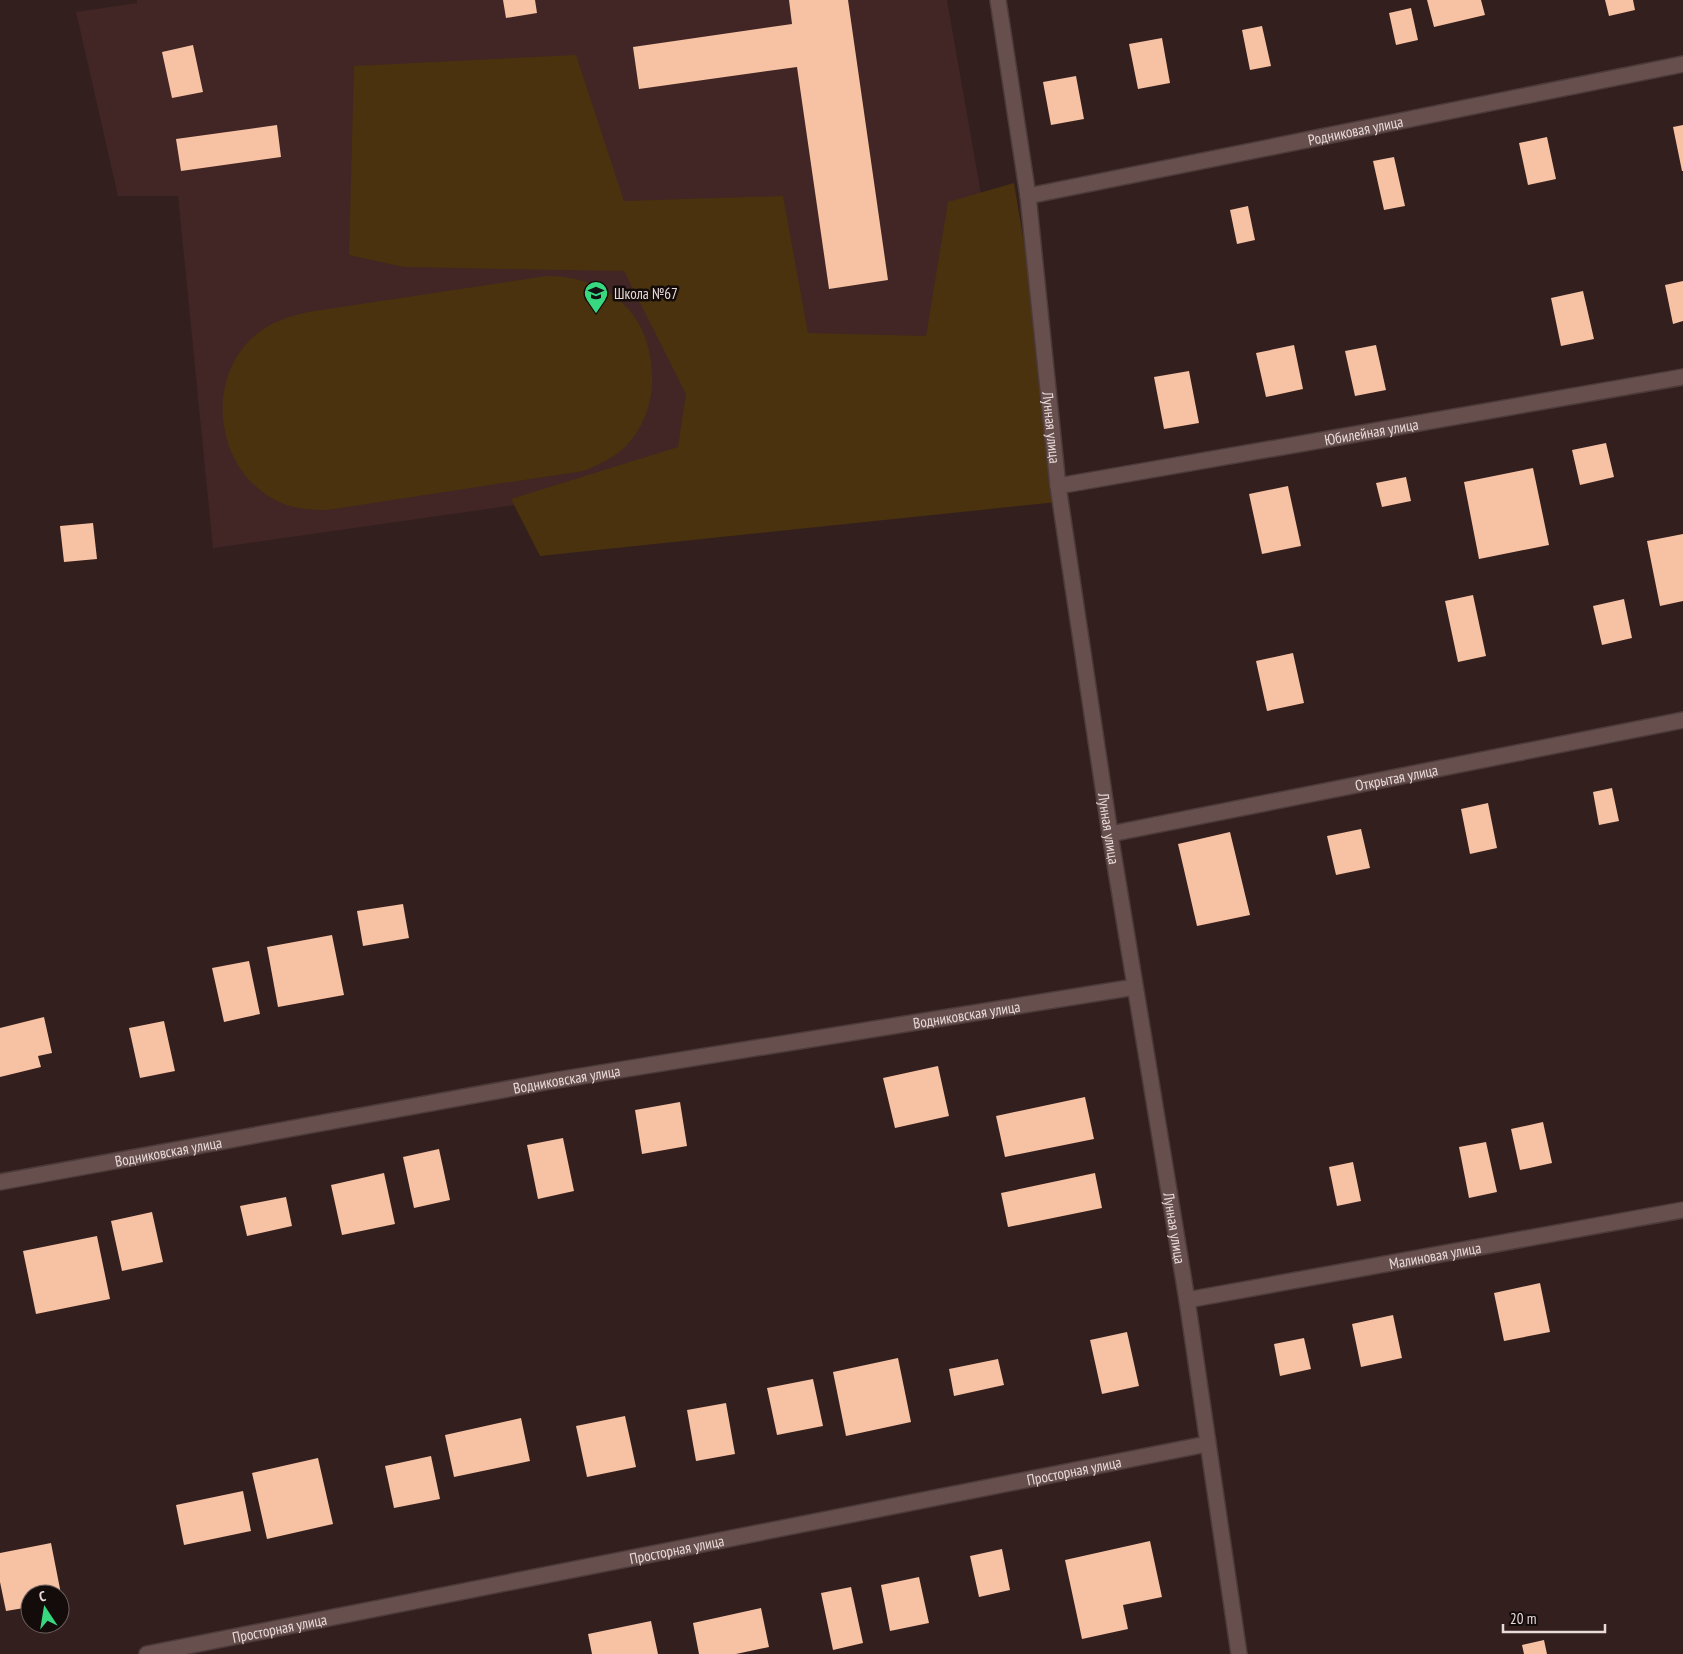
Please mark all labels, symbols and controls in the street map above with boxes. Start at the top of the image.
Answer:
street label: Родниковая улица [1306,111,1405,149]
school or university icon: Школа №67 [583,280,609,314]
place label: Школа №67 [614,284,678,303]
street label: Лунная улица [1039,390,1065,464]
street label: Юбилейная улица [1323,414,1420,449]
street label: Открытая улица [1353,760,1439,795]
street label: Лунная улица [1094,790,1124,865]
street label: Водниковская улица [911,996,1021,1032]
street label: Водниковская улица [512,1060,622,1097]
street label: Водниковская улица [113,1132,223,1170]
street label: Лунная улица [1160,1190,1190,1265]
street label: Малиновая улица [1387,1237,1482,1273]
street label: Просторная улица [1025,1452,1123,1489]
street label: Просторная улица [628,1530,726,1568]
north arrow [20,1584,70,1634]
text: С [37,1587,48,1606]
scale bar [1503,1602,1606,1634]
street label: Просторная улица [230,1609,328,1646]
text: 20 m [1510,1609,1536,1628]

